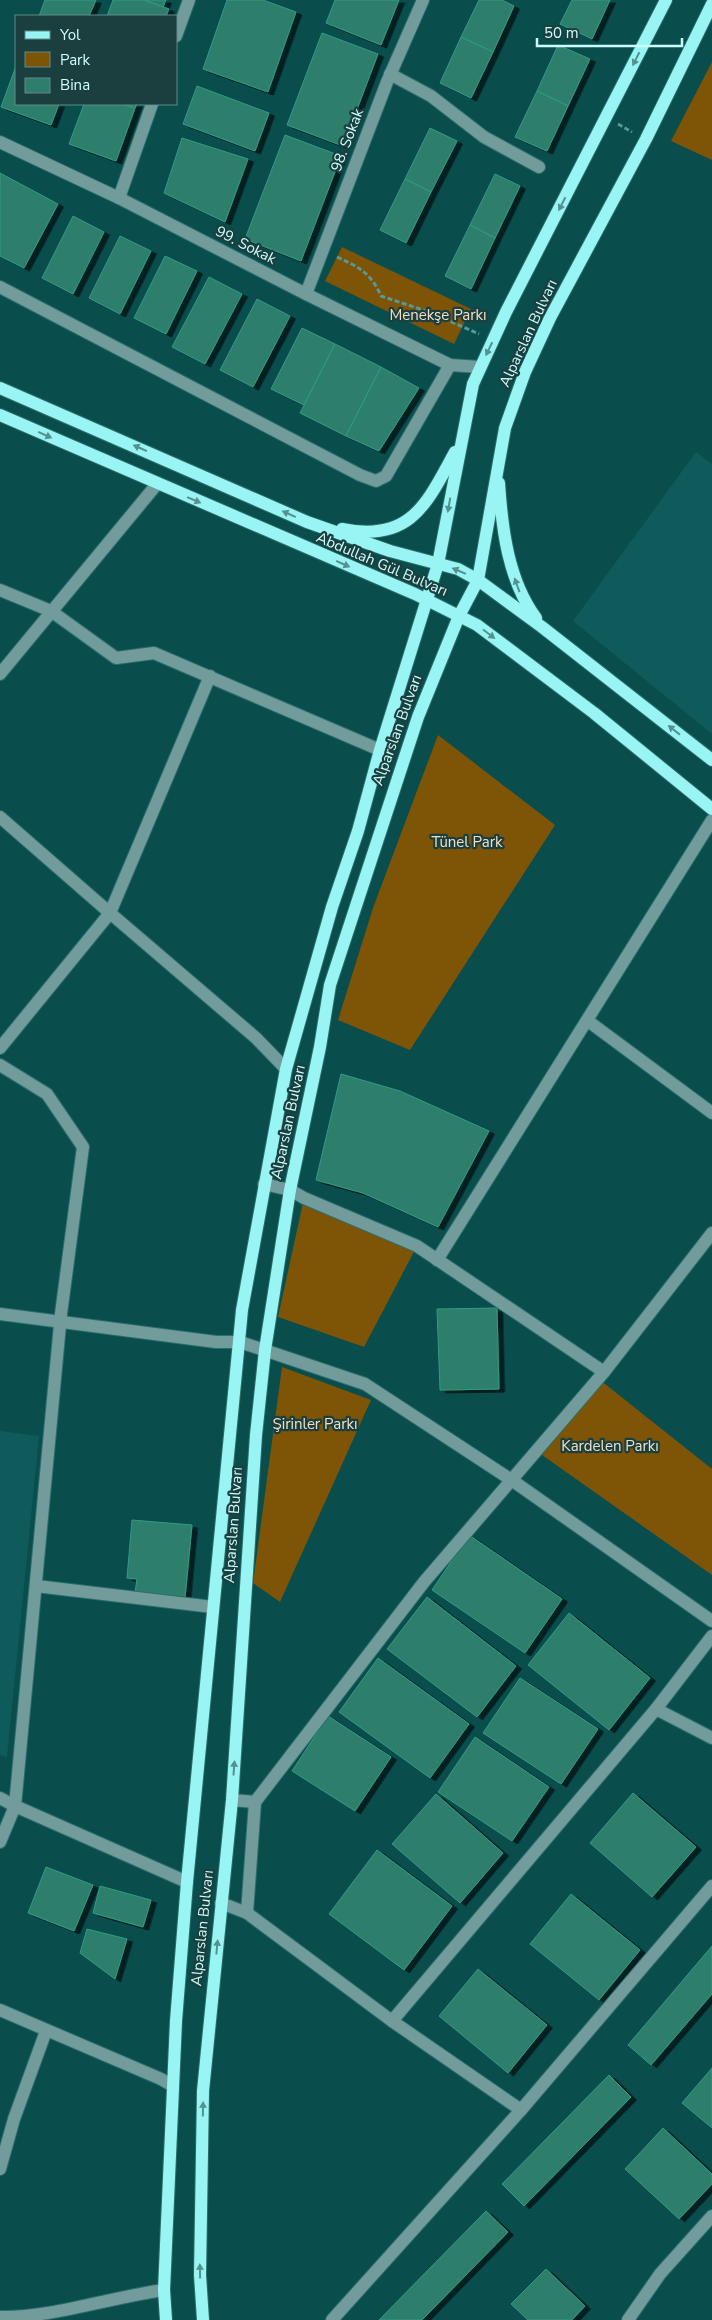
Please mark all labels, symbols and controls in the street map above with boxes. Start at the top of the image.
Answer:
legend [15,15,178,105]
scale bar [537,15,682,47]
text: 50 m [544,23,579,43]
text: Yol [59,25,81,45]
text: Park [60,50,90,70]
one-way arrow [632,52,640,66]
text: Bina [60,75,90,95]
street label: 98. Sokak [326,105,368,174]
one-way arrow [558,197,567,211]
street label: 99. Sokak [212,221,280,269]
street label: Alparslan Bulvarı [494,276,562,390]
park label: Menekşe Parkı [389,305,487,325]
one-way arrow [485,342,493,356]
one-way arrow [38,431,52,439]
one-way arrow [133,444,147,452]
one-way arrow [187,496,201,504]
one-way arrow [445,498,453,513]
one-way arrow [282,509,296,517]
street label: Abdullah Gül Bulvarı [313,527,451,601]
one-way arrow [336,561,350,569]
one-way arrow [451,567,466,575]
one-way arrow [513,577,521,592]
one-way arrow [482,629,496,639]
street label: Alparslan Bulvarı [368,672,426,788]
one-way arrow [667,725,681,735]
park label: Tünel Park [431,832,503,852]
street label: Alparslan Bulvarı [266,1063,310,1181]
park label: Şirinler Parkı [272,1414,358,1434]
park label: Kardelen Parkı [561,1436,659,1456]
street label: Alparslan Bulvarı [219,1466,247,1584]
one-way arrow [230,1760,238,1776]
street label: Alparslan Bulvarı [186,1869,218,1987]
one-way arrow [213,1939,221,1955]
one-way arrow [199,2101,207,2117]
one-way arrow [196,2263,204,2279]

